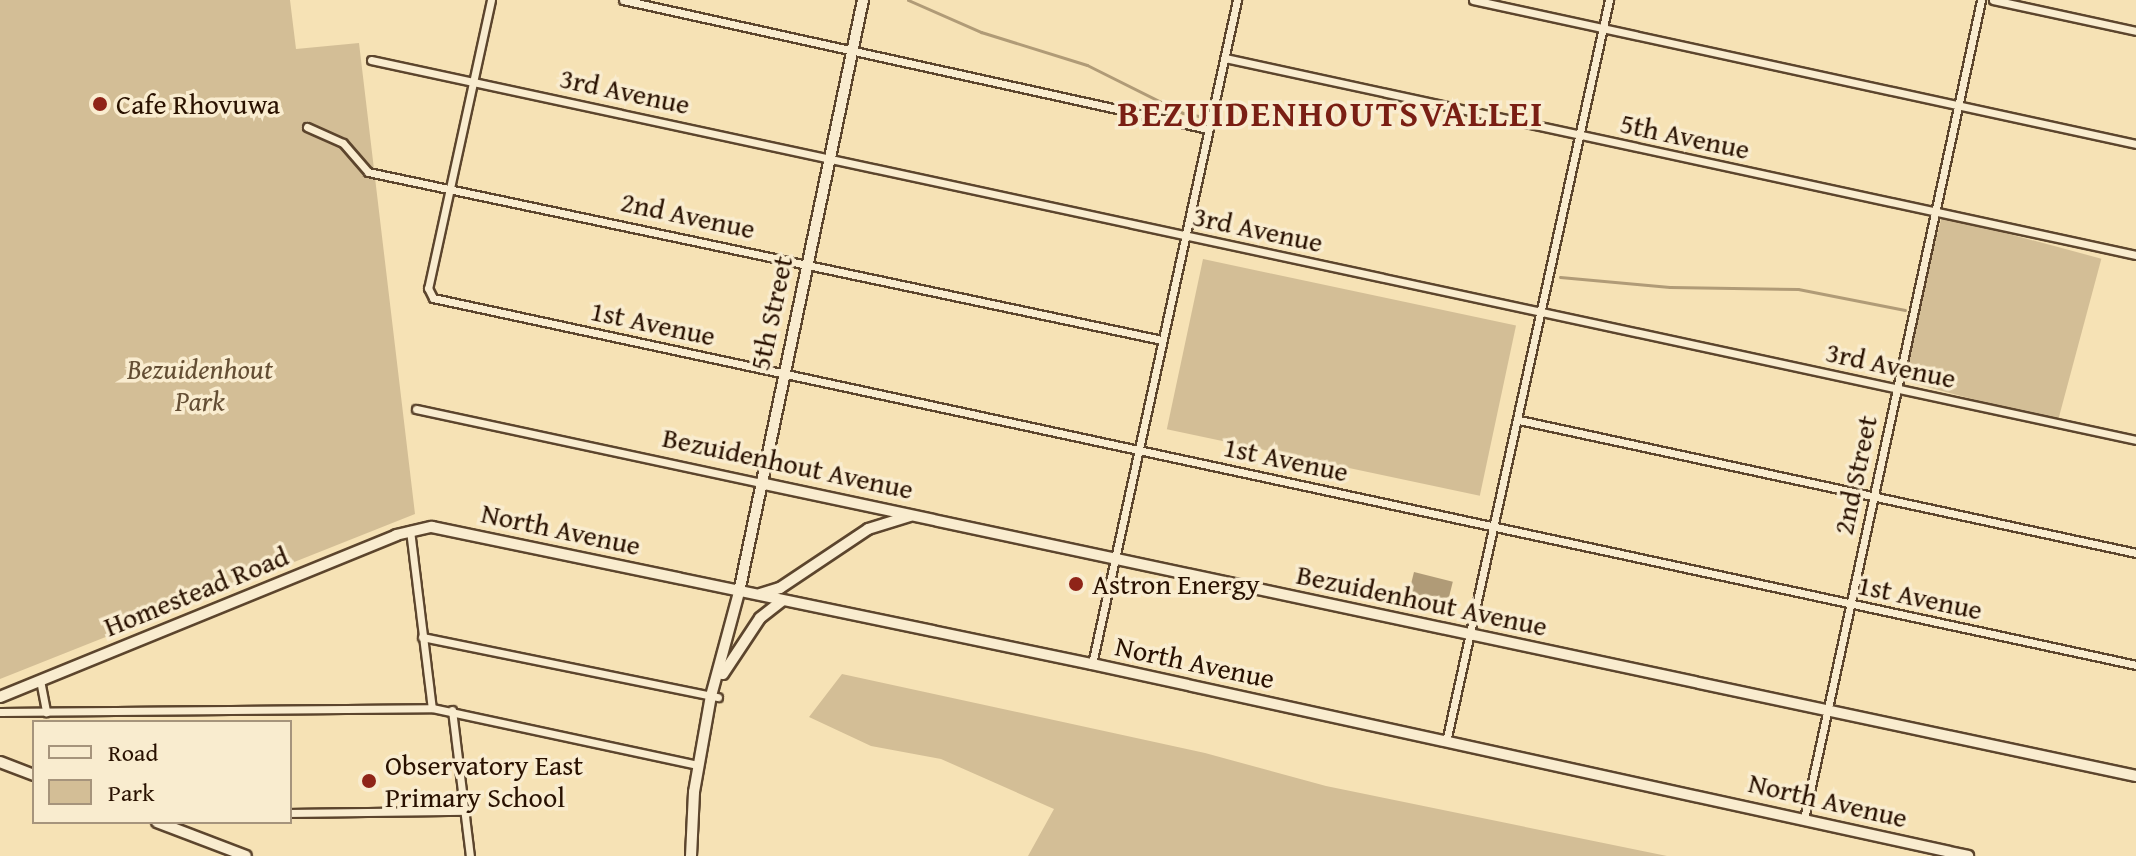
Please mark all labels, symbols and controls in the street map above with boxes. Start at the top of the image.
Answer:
street label: 3rd Avenue [557,61,693,121]
place label: Cafe Rhovuwa [116,87,280,121]
district label: BEZUIDENHOUTSVALLEI [1118,91,1544,135]
marker: Cafe Rhovuwa [91,95,109,113]
street label: 5th Avenue [1617,106,1753,166]
street label: 2nd Avenue [618,184,758,246]
street label: 3rd Avenue [1190,199,1326,259]
street label: 5th Street [742,253,800,373]
street label: 1st Avenue [588,293,718,353]
street label: 3rd Avenue [1823,335,1959,395]
park label: Bezuidenhout Park [127,352,273,418]
street label: 2nd Street [1826,412,1884,538]
street label: Bezuidenhout Avenue [660,420,916,506]
street label: 1st Avenue [1221,429,1351,489]
street label: North Avenue [478,496,644,562]
street label: Homestead Road [99,539,293,643]
street label: Bezuidenhout Avenue [1294,557,1550,643]
place label: Astron Energy [1092,567,1260,601]
street label: 1st Avenue [1855,567,1985,627]
marker: Astron Energy [1067,575,1085,593]
street label: North Avenue [1112,629,1278,695]
legend [32,720,292,824]
text: Road [108,735,158,770]
place label: Observatory East Primary School [385,748,583,814]
street label: North Avenue [1745,765,1911,835]
marker: Observatory East Primary School [360,772,378,790]
text: Park [108,775,154,810]

